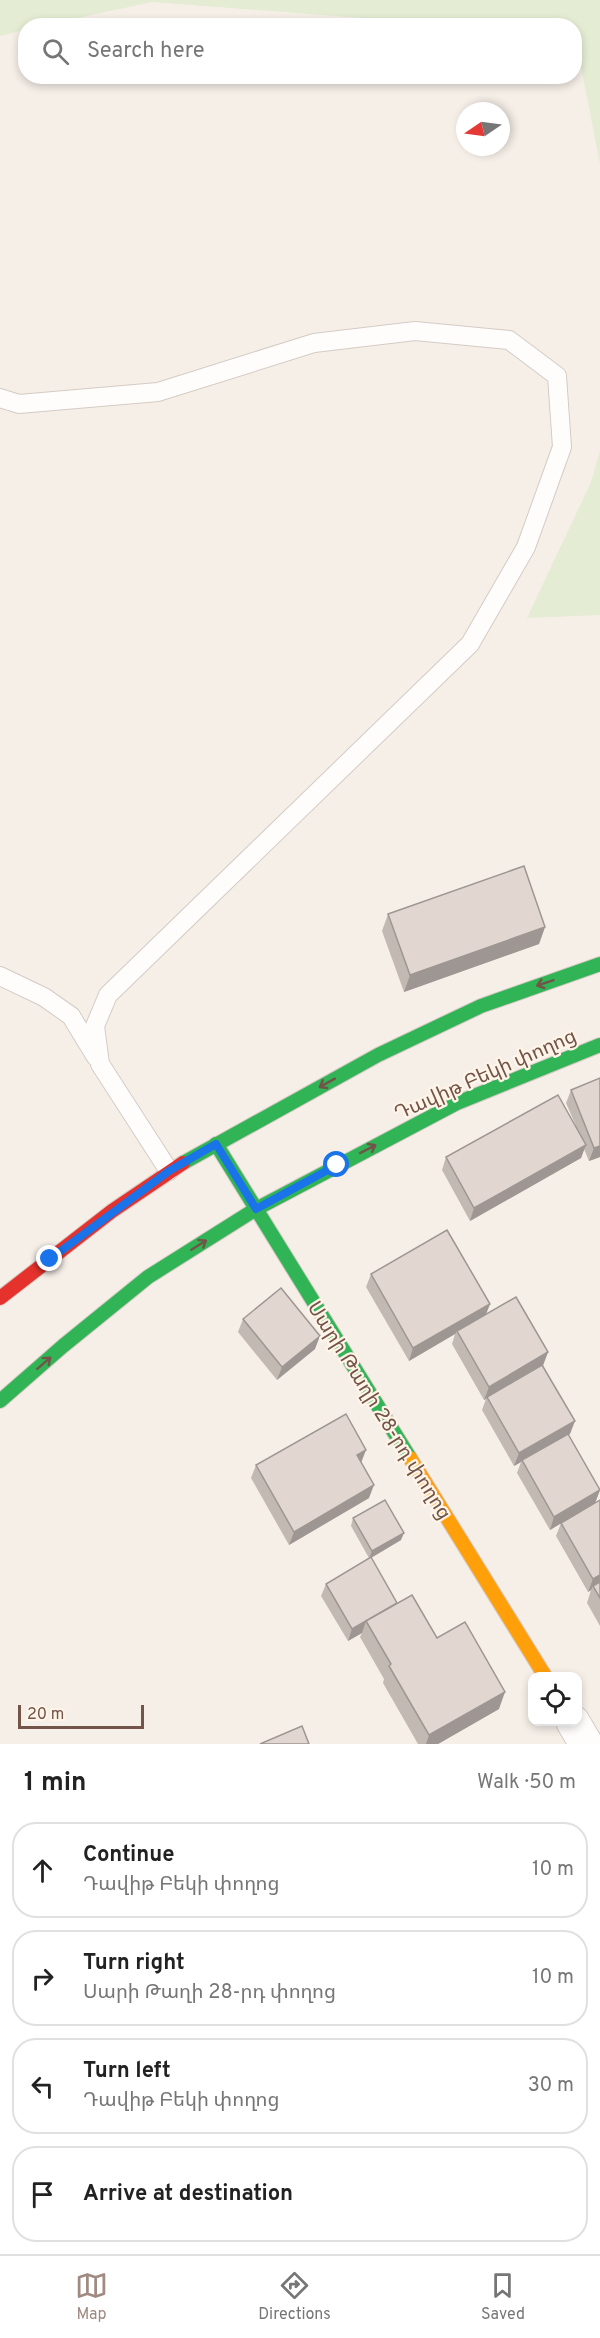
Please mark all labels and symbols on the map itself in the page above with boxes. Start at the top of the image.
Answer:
north arrow [456,102,510,156]
one-way arrow [536,978,554,989]
street label: Դավիթ Բեկի փողոց [391,1024,581,1128]
one-way arrow [319,1077,336,1089]
one-way arrow [359,1143,377,1154]
route start [323,1151,349,1177]
one-way arrow [190,1239,207,1251]
route end [36,1245,62,1271]
street label: Սարի Թաղի 28-րդ փողոց [300,1297,456,1525]
one-way arrow [36,1356,51,1370]
scale bar [18,1702,144,1730]

